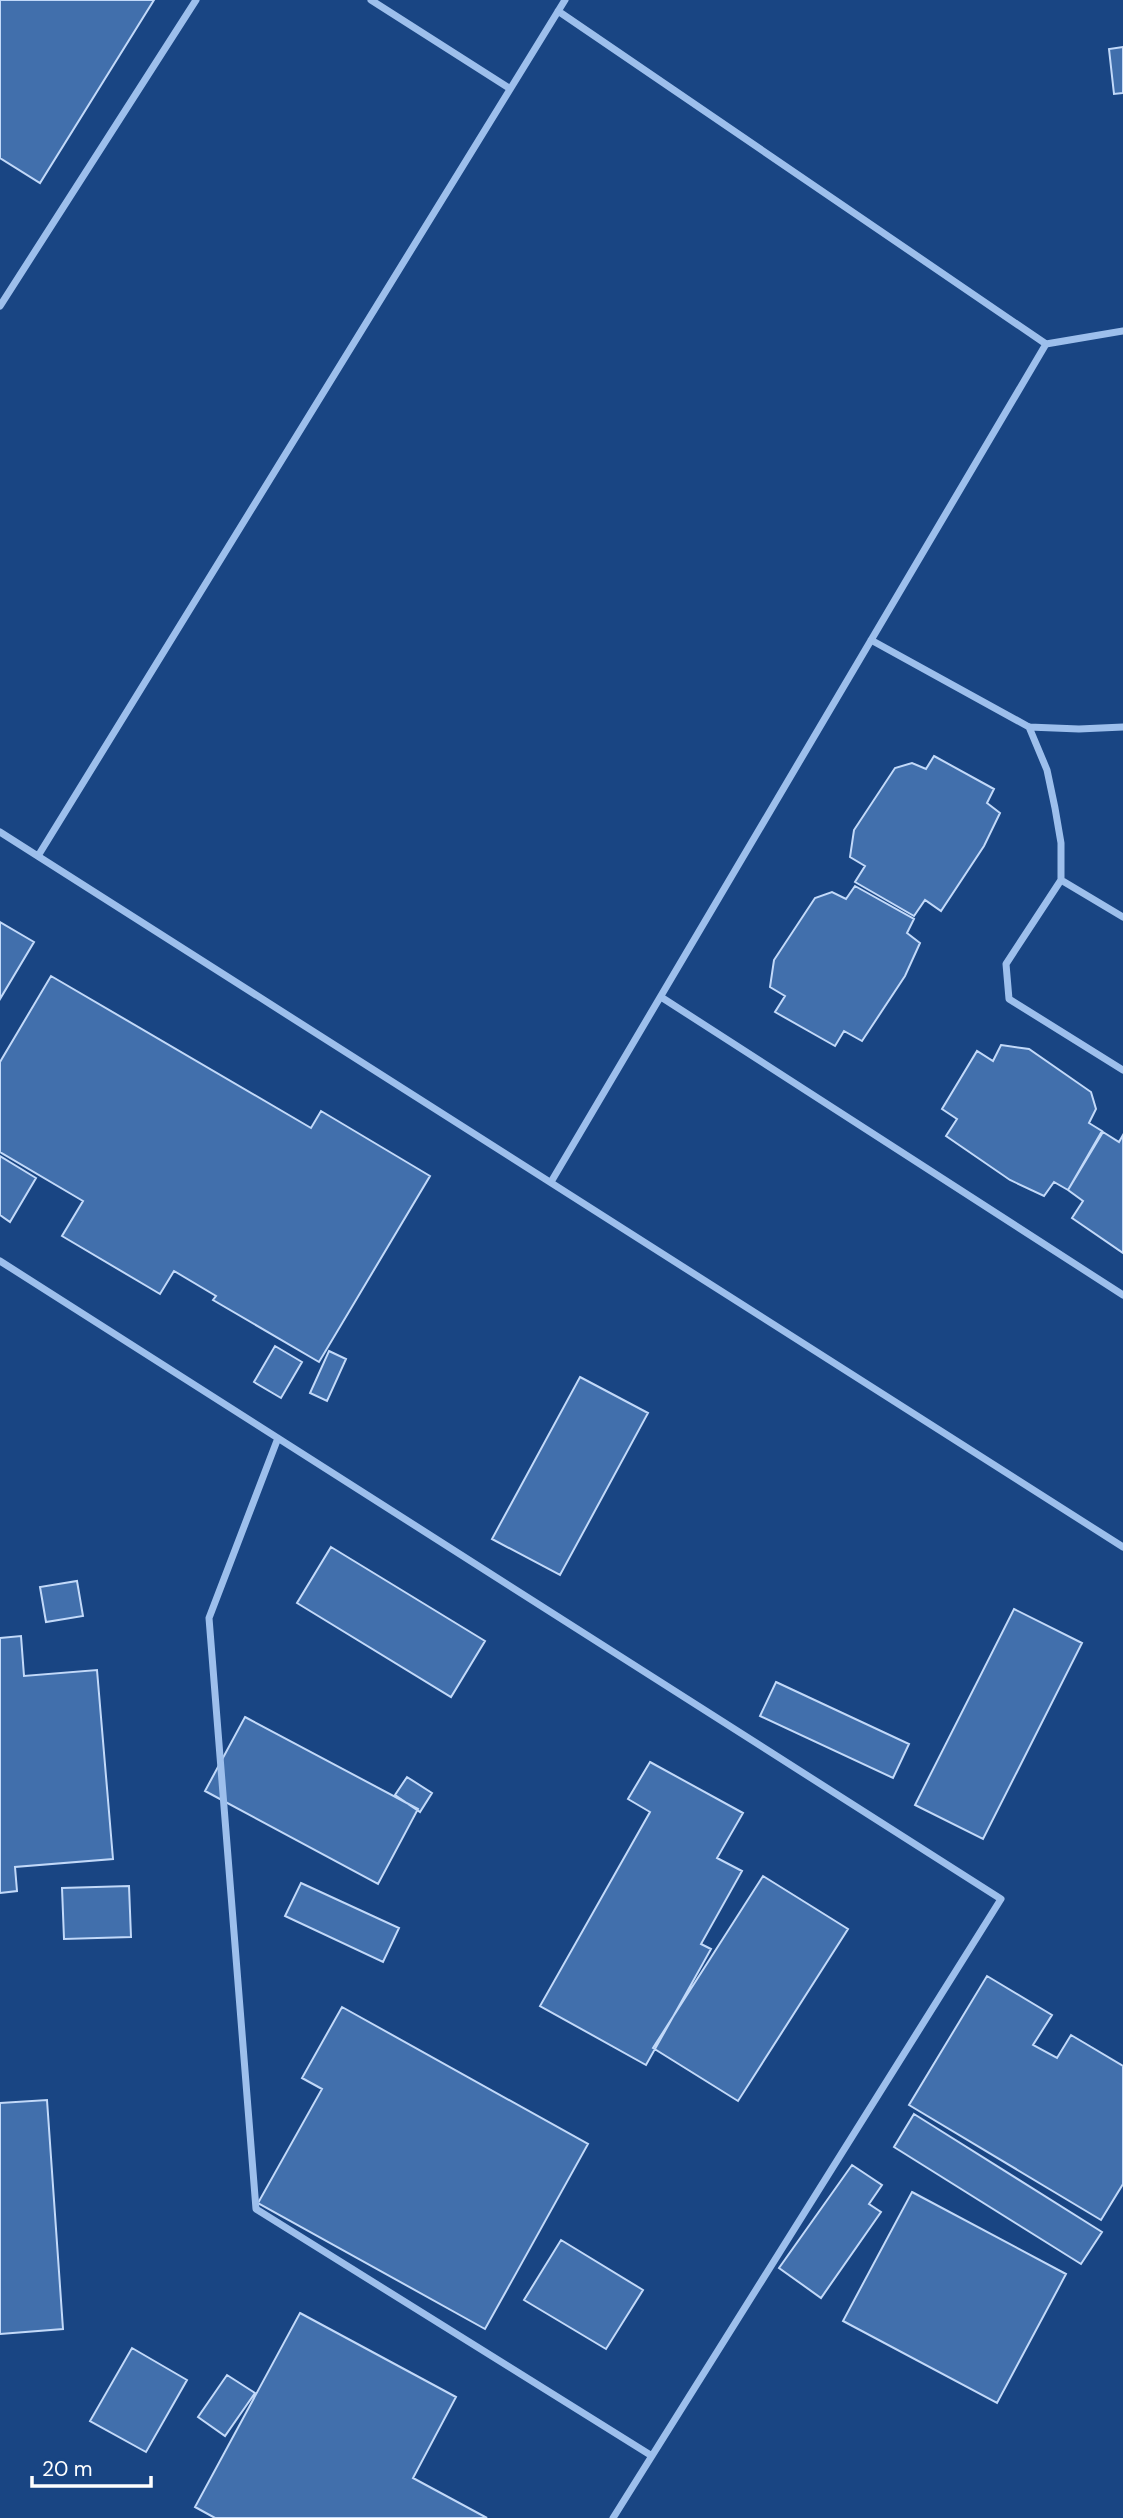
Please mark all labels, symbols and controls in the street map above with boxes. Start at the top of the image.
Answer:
scale bar [32,2444,150,2488]
text: 20 m [42,2455,93,2483]

